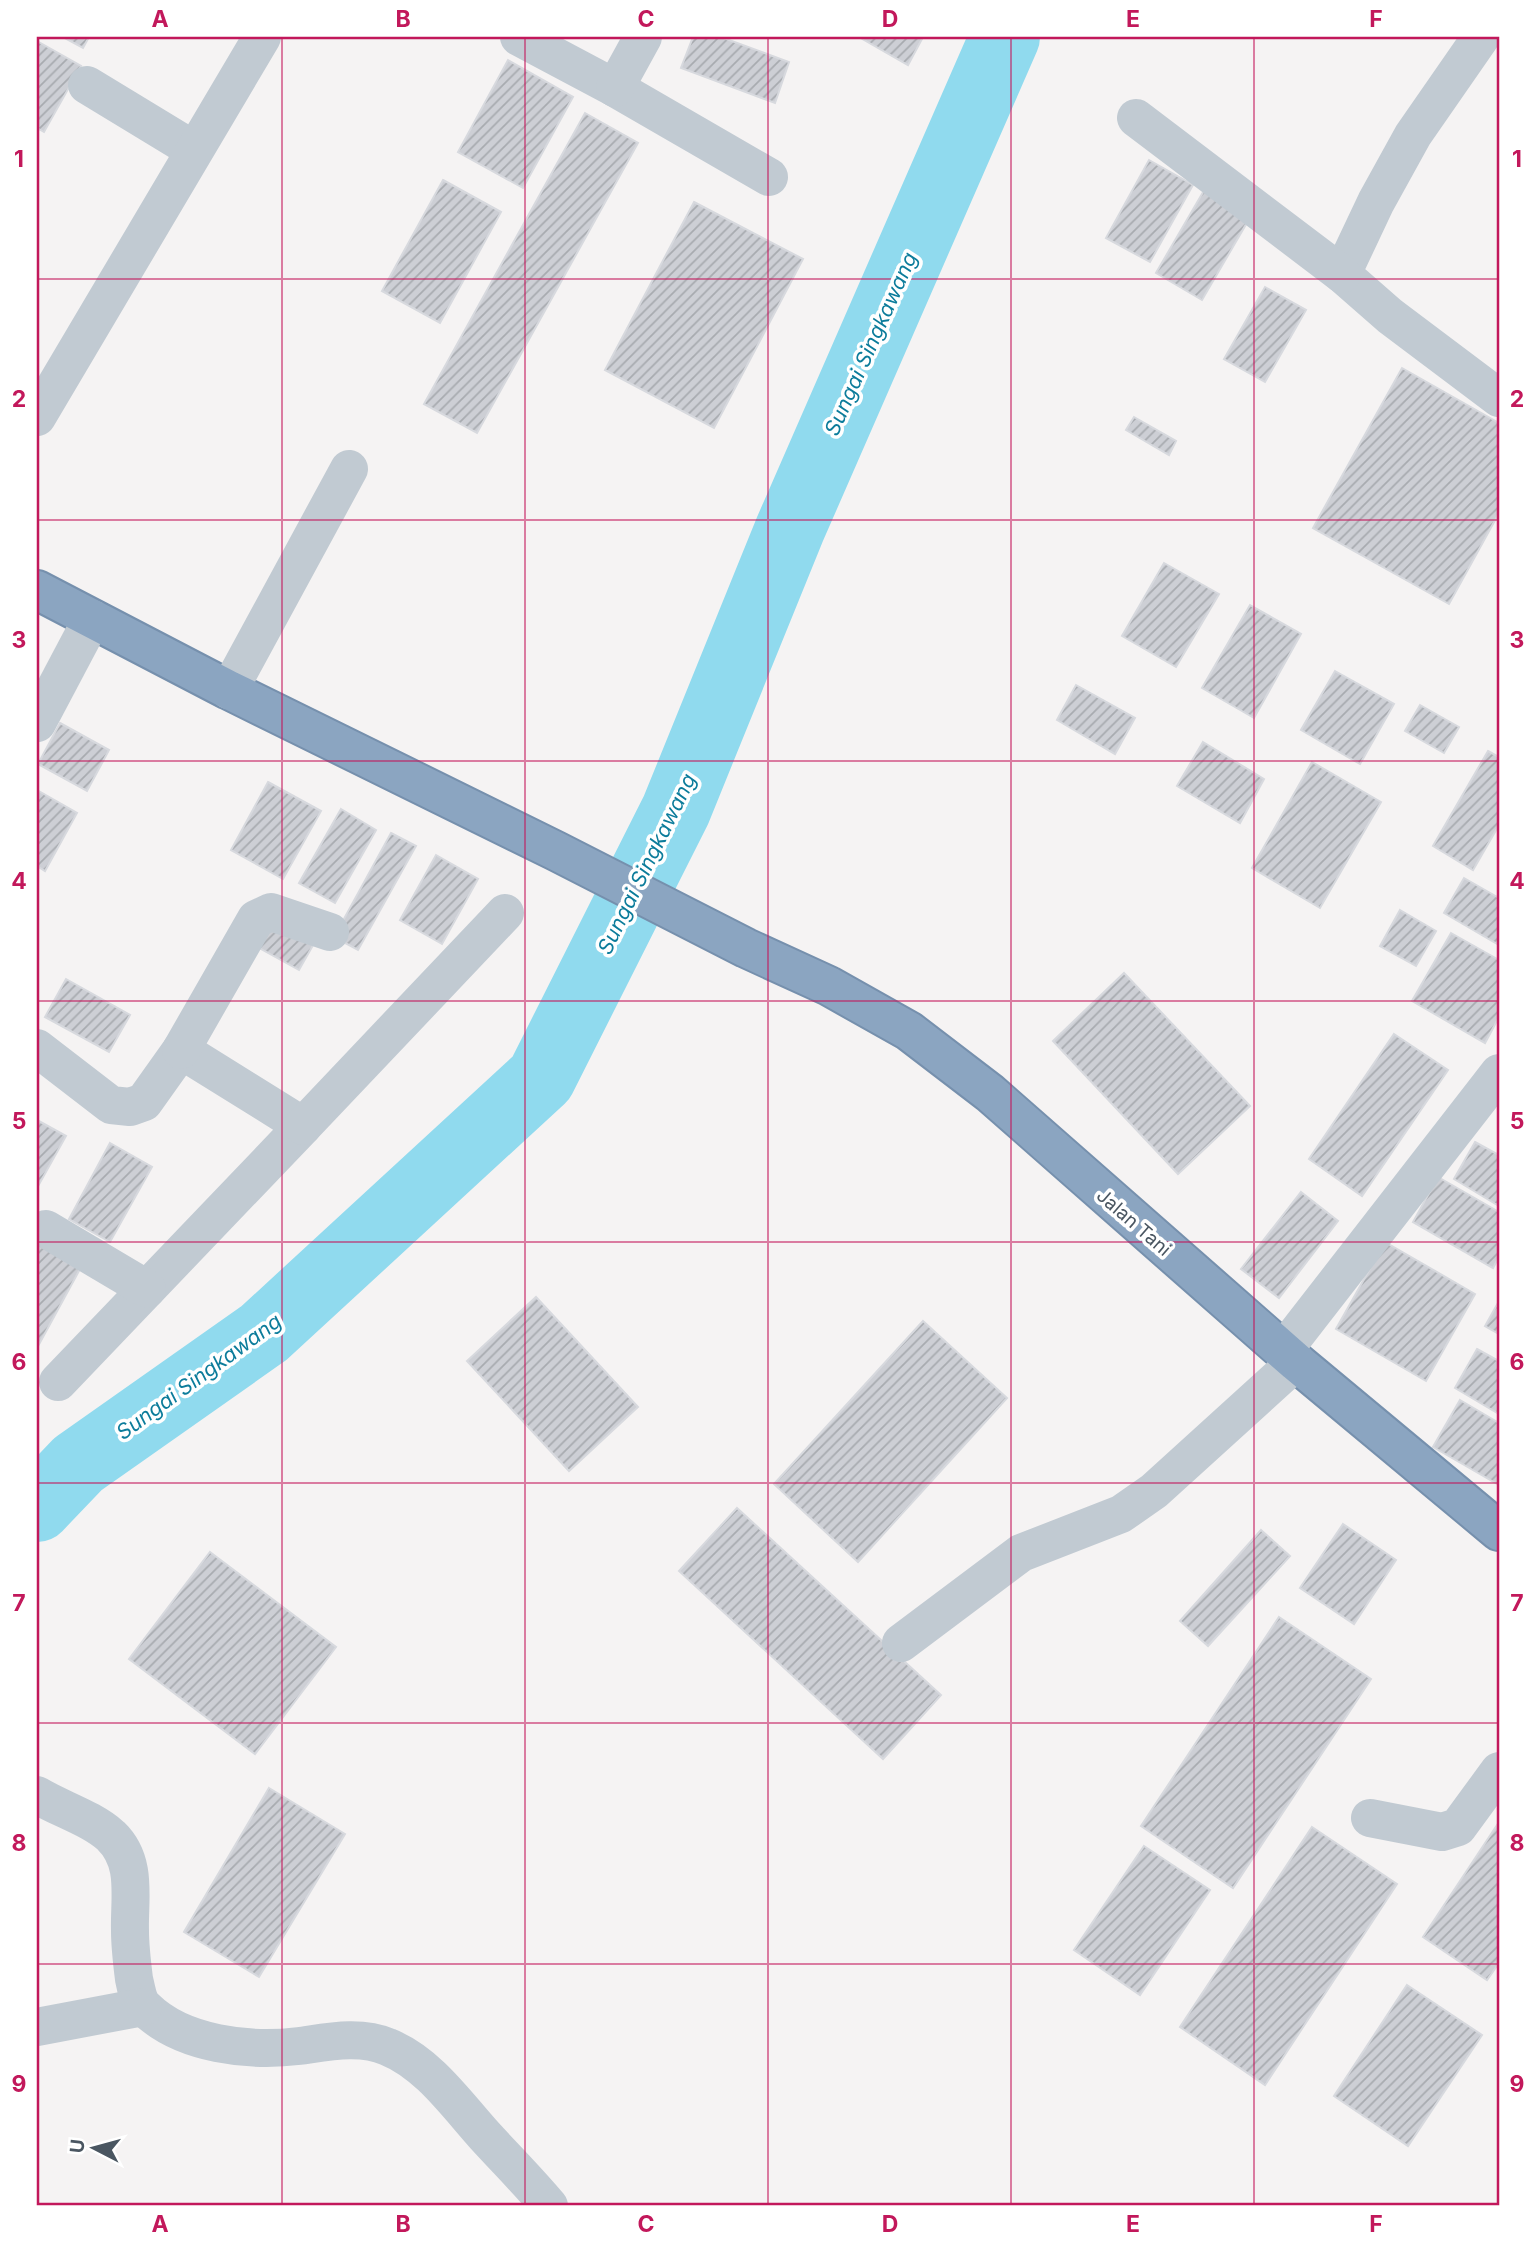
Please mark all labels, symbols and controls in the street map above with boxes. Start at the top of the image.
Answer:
text: A [151,5,169,33]
text: B [395,5,411,33]
text: C [637,5,655,33]
text: D [882,5,898,33]
text: E [1126,5,1140,33]
text: F [1369,5,1383,33]
text: 1 [14,145,24,173]
text: 1 [1512,145,1522,173]
water label: Sungai Singkawang [819,248,922,439]
text: 2 [12,385,26,413]
text: 2 [1510,385,1524,413]
text: 3 [12,626,26,654]
text: 3 [1510,626,1524,654]
water label: Sungai Singkawang [592,769,701,958]
text: 4 [11,867,27,895]
text: 4 [1509,867,1525,895]
text: 5 [12,1107,26,1135]
text: 5 [1510,1107,1524,1135]
street label: Jalan Tani [1092,1184,1175,1261]
water label: Sungai Singkawang [111,1308,286,1445]
text: 6 [12,1348,26,1376]
text: 6 [1510,1348,1524,1376]
text: 7 [12,1589,26,1617]
text: 7 [1510,1589,1524,1617]
text: 8 [12,1829,26,1857]
text: 8 [1510,1829,1524,1857]
text: 9 [12,2070,26,2098]
text: 9 [1510,2070,1524,2098]
north arrow [60,2114,130,2184]
text: U [65,2138,90,2154]
text: A [151,2210,169,2238]
text: B [395,2210,411,2238]
text: C [637,2210,655,2238]
text: D [882,2210,898,2238]
text: E [1126,2210,1140,2238]
text: F [1369,2210,1383,2238]

